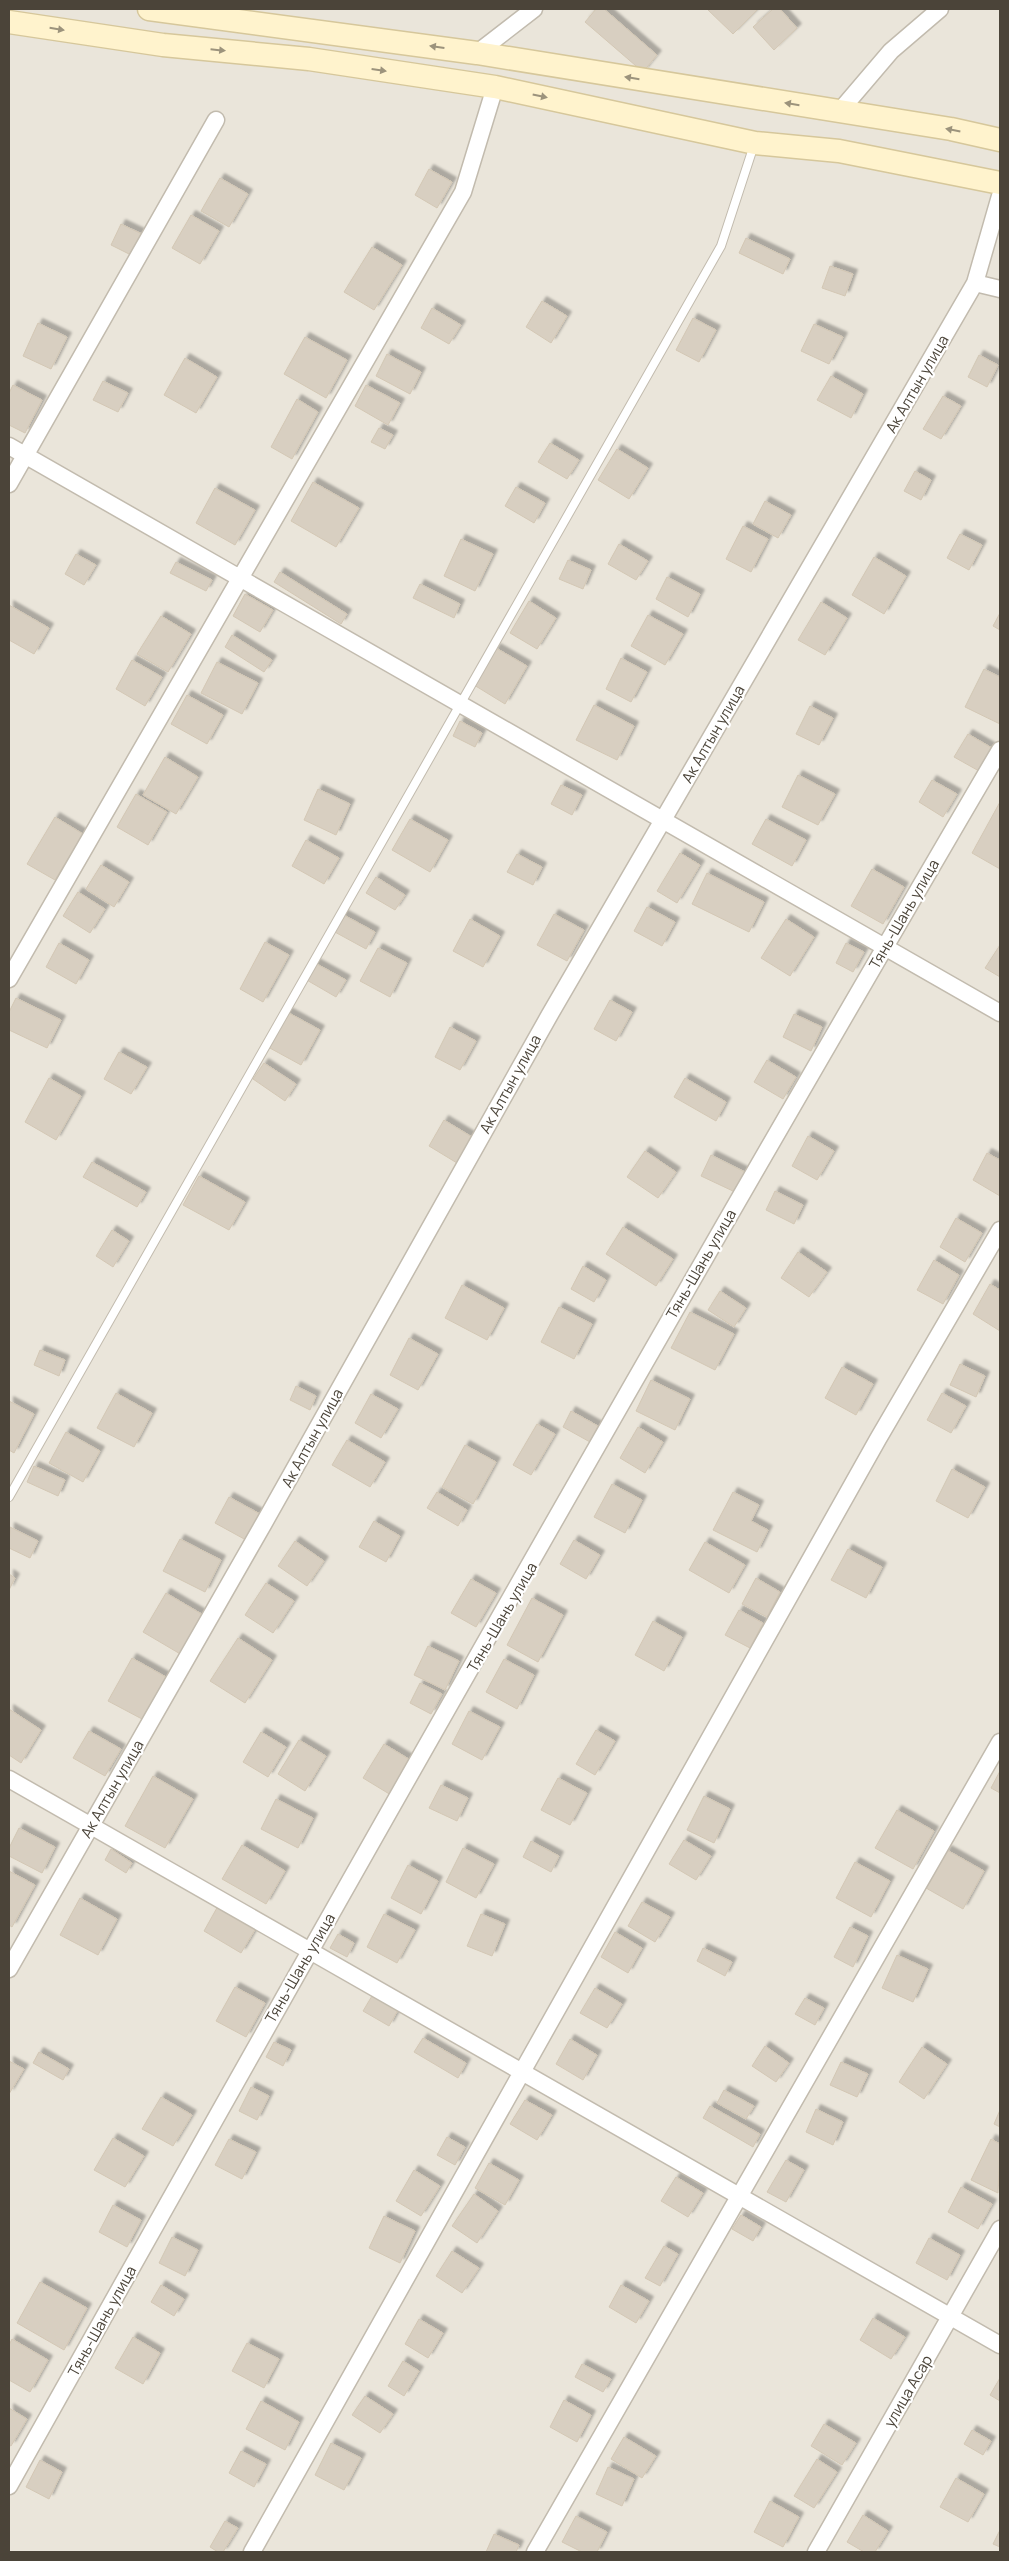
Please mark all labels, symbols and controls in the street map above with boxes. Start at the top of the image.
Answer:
one-way arrow [49,25,65,33]
one-way arrow [428,43,444,51]
one-way arrow [210,46,226,54]
one-way arrow [372,66,388,74]
one-way arrow [623,73,639,81]
one-way arrow [532,92,547,100]
one-way arrow [784,99,800,107]
one-way arrow [944,125,960,133]
street label: Ак Алтын улица [880,331,954,437]
street label: Ак Алтын улица [676,681,750,787]
street label: Тянь-Шань улица [864,855,944,973]
street label: Ак Алтын улица [474,1031,546,1137]
street label: Тянь-Шань улица [661,1205,741,1323]
street label: Ак Алтын улица [276,1385,348,1491]
street label: Тянь-Шань улица [462,1558,542,1676]
street label: Ак Алтын улица [75,1736,149,1842]
street label: Тянь-Шань улица [260,1909,340,2027]
street label: Тянь-Шань улица [63,2262,141,2380]
street label: улица Асар [879,2351,937,2431]

